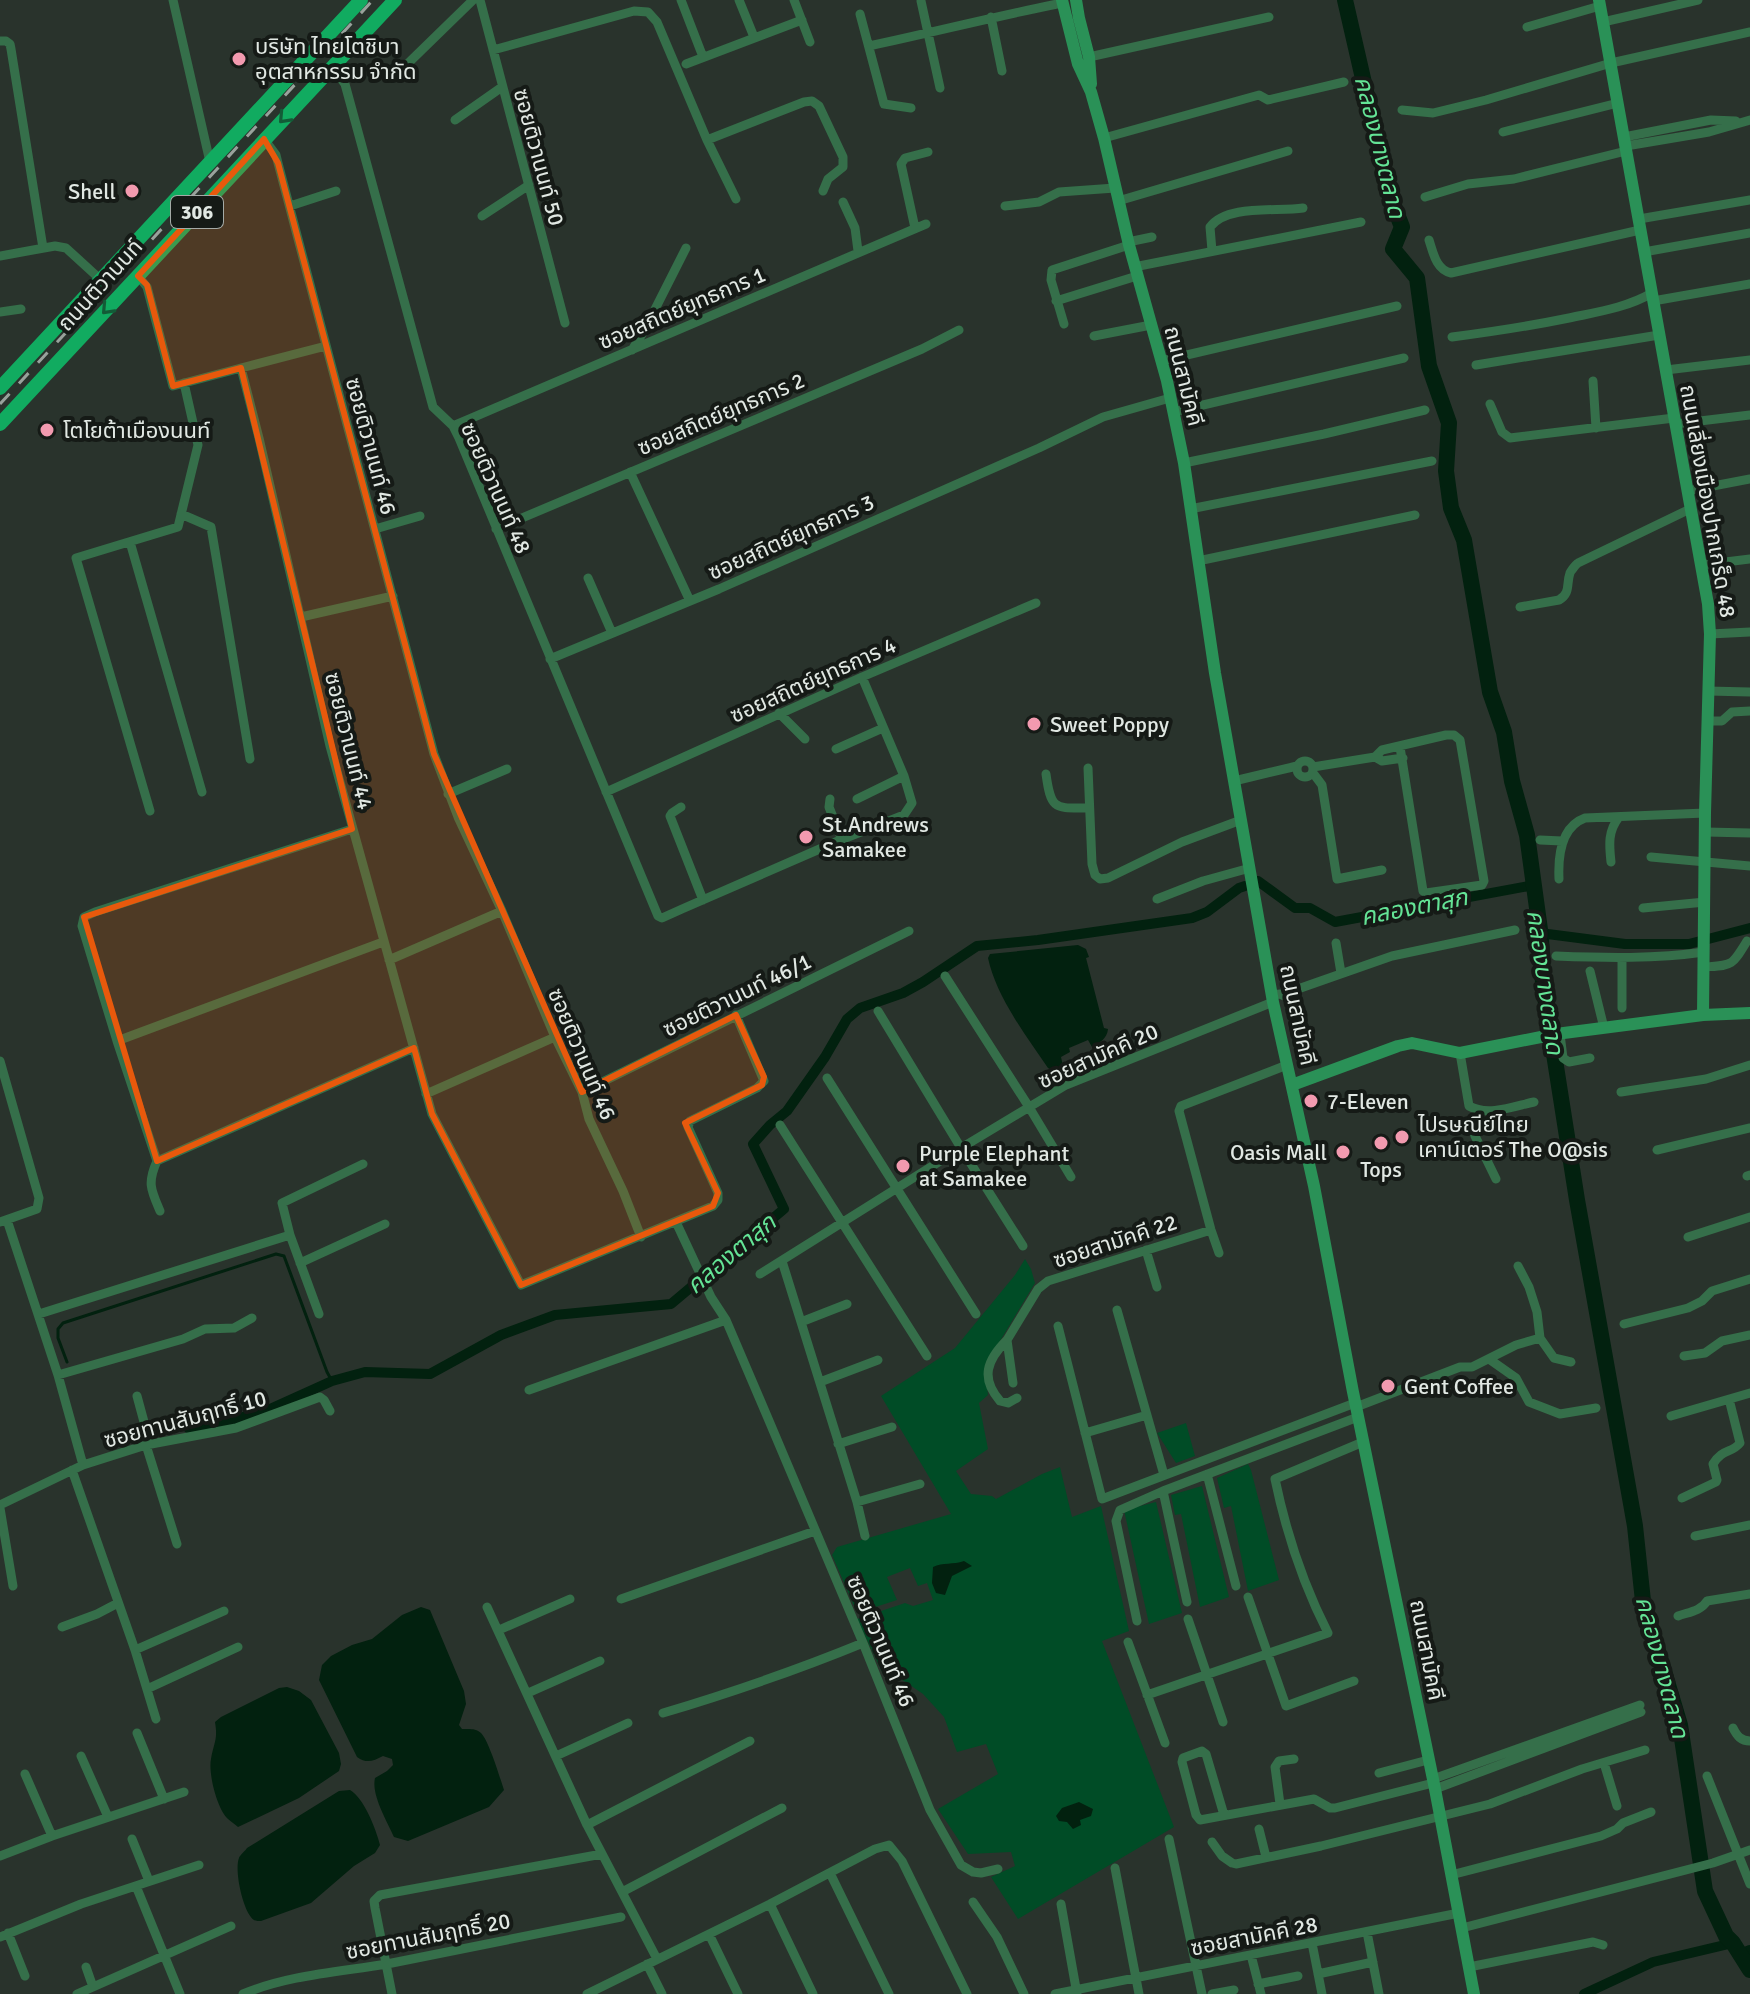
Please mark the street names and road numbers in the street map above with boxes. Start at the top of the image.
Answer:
street label: ซอยติวานนท์ 50 [508,86,570,228]
road number: 306 [171,196,223,228]
street label: ถนนติวานนท์ [52,233,148,337]
street label: ซอยสถิตย์ยุทธการ 1 [594,261,770,355]
street label: ถนนสามัคคี [1159,323,1209,429]
street label: ซอยสถิตย์ยุทธการ 2 [633,367,809,461]
street label: ซอยติวานนท์ 46 [340,375,402,517]
street label: ถนนเลี่ยงเมืองปากเกร็ด 48 [1674,382,1744,620]
street label: ซอยติวานนท์ 48 [455,418,537,558]
street label: ซอยสถิตย์ยุทธการ 3 [704,488,878,586]
street label: ซอยสถิตย์ยุทธการ 4 [726,631,900,729]
street label: ซอยติวานนท์ 44 [319,669,379,813]
street label: ซอยติวานนท์ 46/1 [658,947,816,1043]
street label: ถนนสามัคคี [1274,962,1322,1068]
street label: ซอยติวานนท์ 46 [542,984,622,1124]
street label: ซอยสามัคคี 20 [1034,1018,1162,1094]
street label: ซอยสามัคคี 22 [1050,1208,1180,1274]
street label: ซอยทานสัมฤทธิ์ 10 [101,1384,269,1454]
street label: ซอยติวานนท์ 46 [841,1571,921,1711]
street label: ถนนสามัคคี [1404,1597,1450,1703]
street label: ซอยทานสัมฤทธิ์ 20 [343,1907,513,1965]
street label: ซอยสามัคคี 28 [1188,1910,1320,1962]

